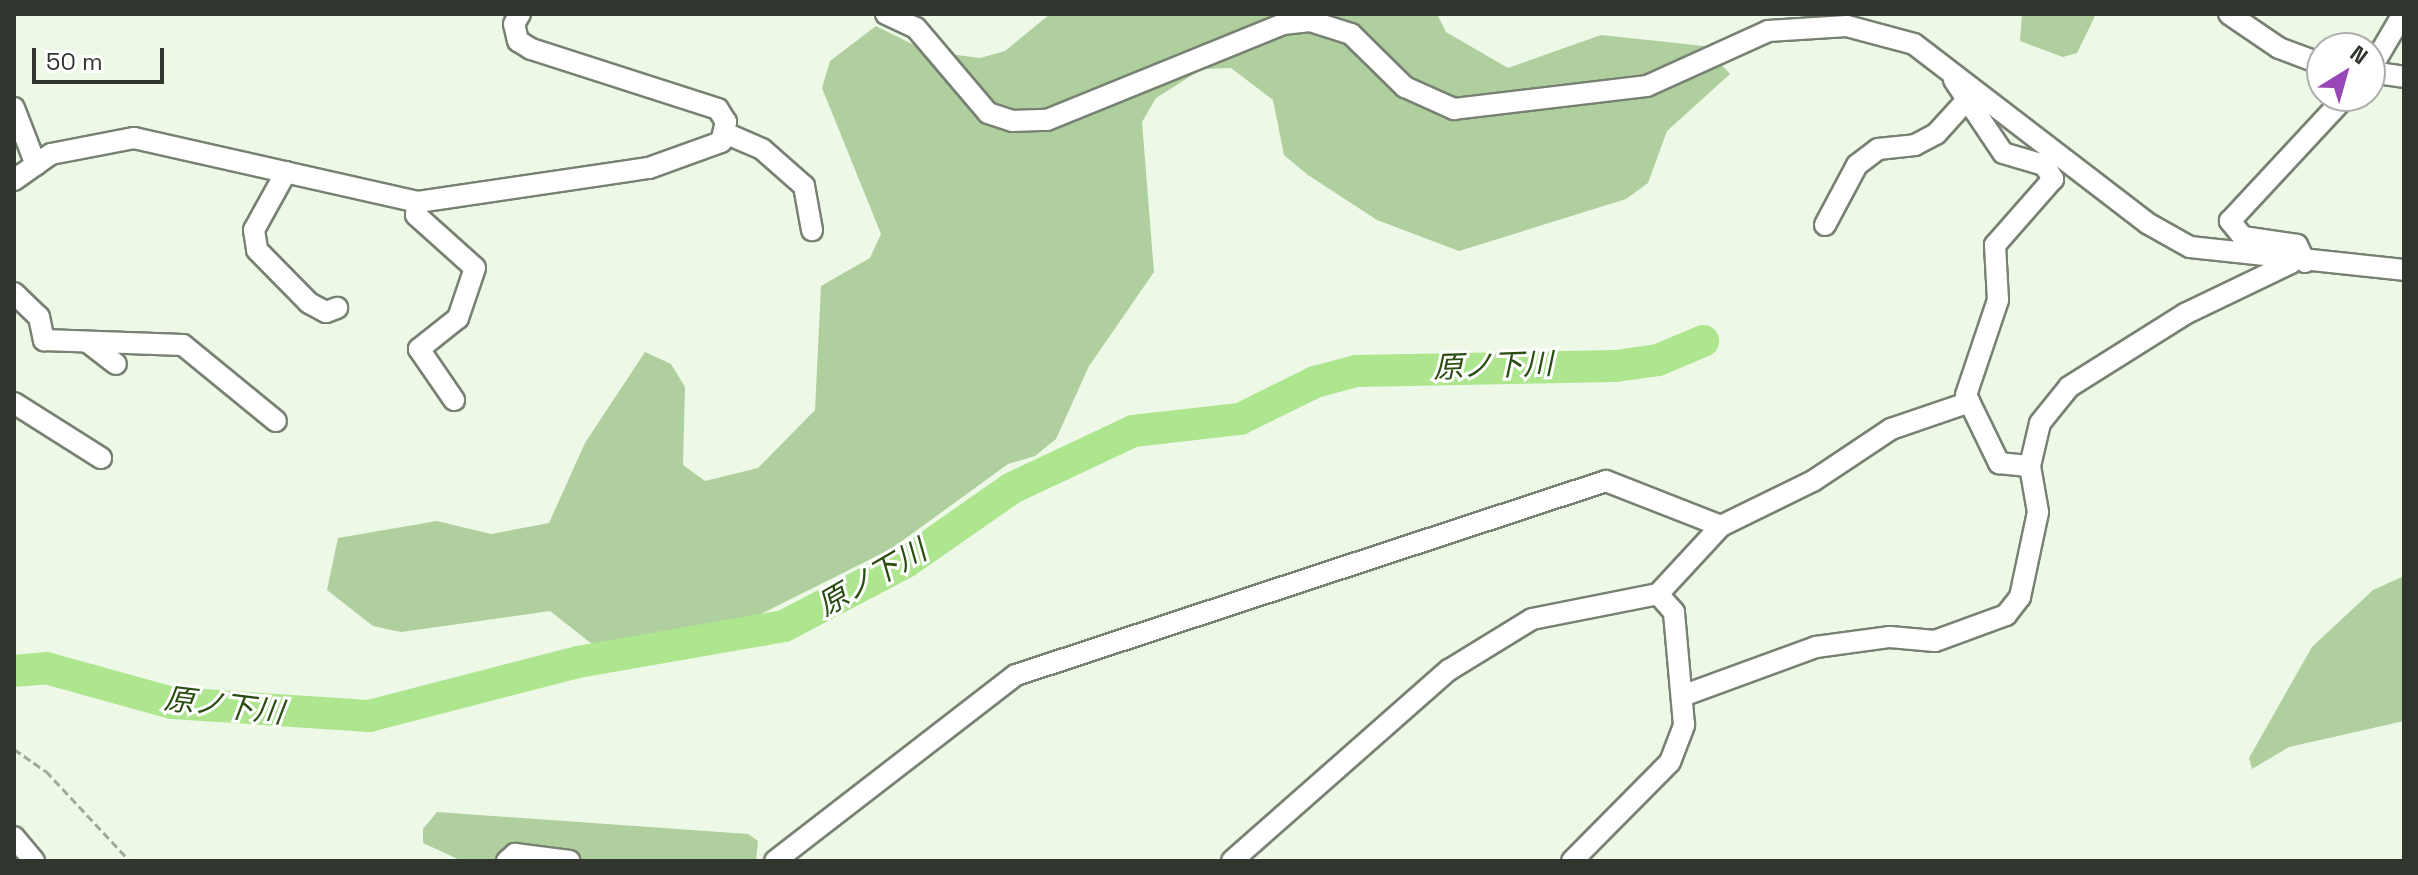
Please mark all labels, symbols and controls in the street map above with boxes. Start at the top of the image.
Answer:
scale bar [36,32,168,82]
north arrow [2306,32,2386,112]
text: N [2345,39,2374,70]
text: 50 m [46,46,103,77]
water label: 原ノ下川 [1432,346,1554,386]
water label: 原ノ下川 [811,532,933,624]
water label: 原ノ下川 [162,681,286,731]

